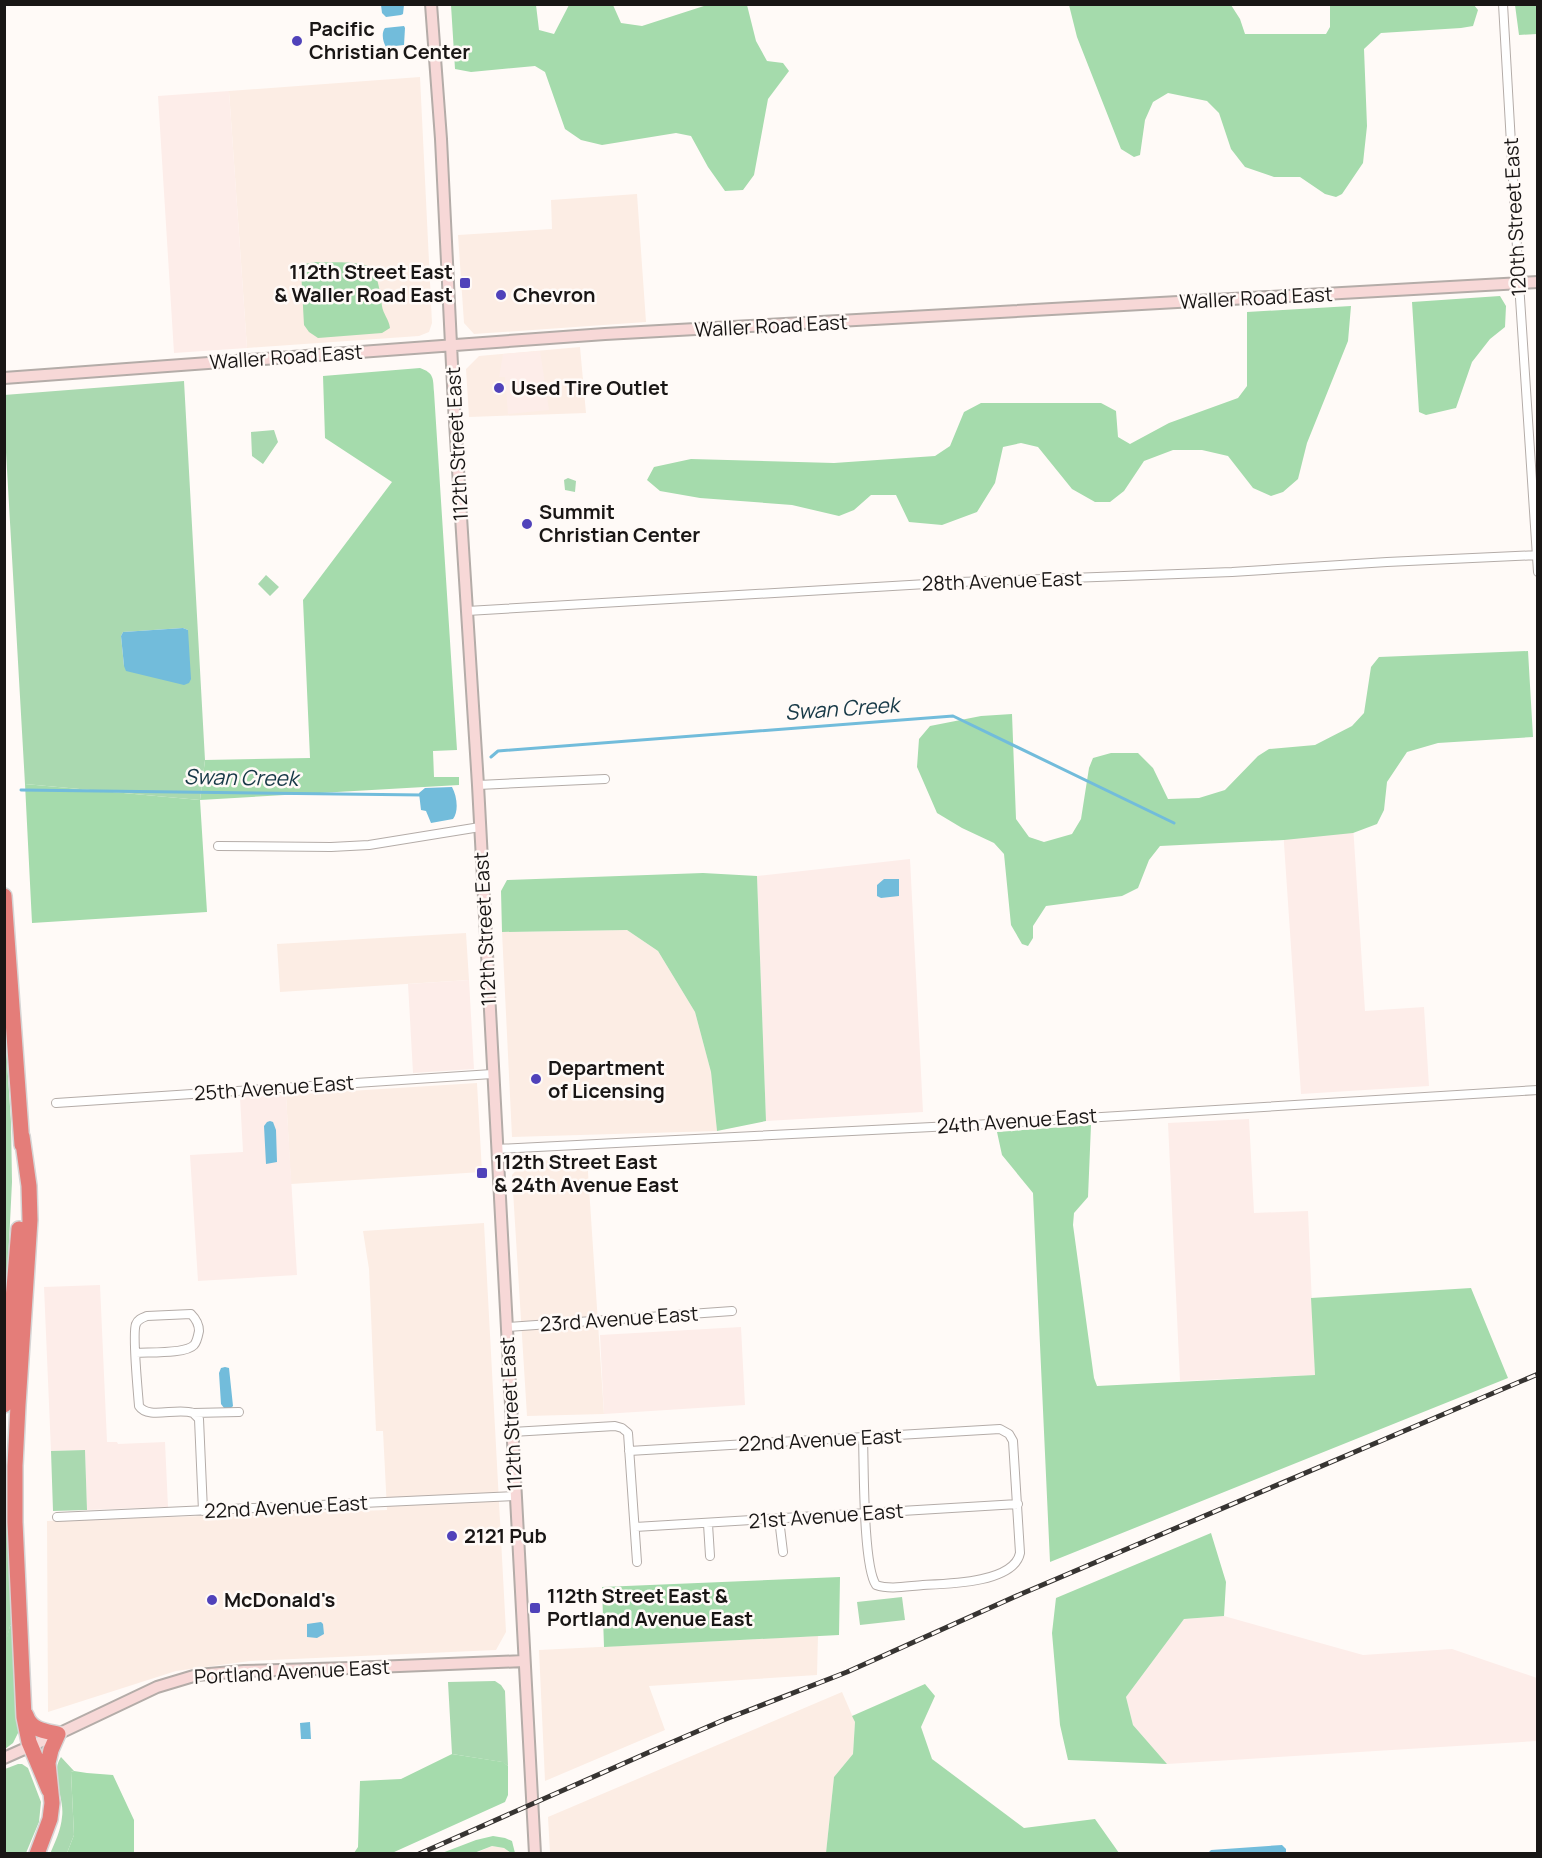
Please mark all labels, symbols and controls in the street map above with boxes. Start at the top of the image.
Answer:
place label: Pacific Christian Center [309,15,470,65]
marker: Pacific Christian Center [290,34,304,48]
street label: 120th Street East [1497,137,1532,297]
place label: 112th Street East & Waller Road East [274,258,453,308]
marker: 112th Street East & Waller Road East [458,276,472,290]
street label: Waller Road East [1179,280,1333,315]
place label: Chevron [513,281,596,308]
marker: Chevron [494,288,508,302]
street label: Waller Road East [694,308,848,343]
street label: Waller Road East [208,338,364,375]
street label: 112th Street East [439,366,474,522]
place label: Used Tire Outlet [511,374,669,401]
marker: Used Tire Outlet [492,381,506,395]
place label: Summit Christian Center [539,498,700,548]
marker: Summit Christian Center [520,517,534,531]
street label: 28th Avenue East [921,564,1083,597]
water label: Swan Creek [784,690,902,726]
water label: Swan Creek [184,762,301,792]
street label: 112th Street East [467,851,502,1007]
place label: Department of Licensing [548,1054,665,1104]
street label: 25th Avenue East [193,1068,355,1107]
marker: Department of Licensing [529,1072,543,1086]
street label: 24th Avenue East [936,1101,1098,1140]
place label: 112th Street East & 24th Avenue East [494,1148,679,1198]
marker: 112th Street East & 24th Avenue East [475,1166,489,1180]
street label: 23rd Avenue East [539,1299,699,1338]
street label: 112th Street East [493,1336,528,1492]
street label: 22nd Avenue East [737,1422,903,1457]
street label: 22nd Avenue East [203,1489,369,1524]
street label: 21st Avenue East [748,1497,904,1534]
place label: 2121 Pub [464,1522,547,1549]
marker: 2121 Pub [445,1529,459,1543]
place label: 112th Street East & Portland Avenue East [547,1582,753,1632]
place label: McDonald's [224,1586,336,1613]
marker: McDonald's [205,1593,219,1607]
marker: 112th Street East & Portland Avenue East [528,1601,542,1615]
street label: Portland Avenue East [193,1653,391,1690]

